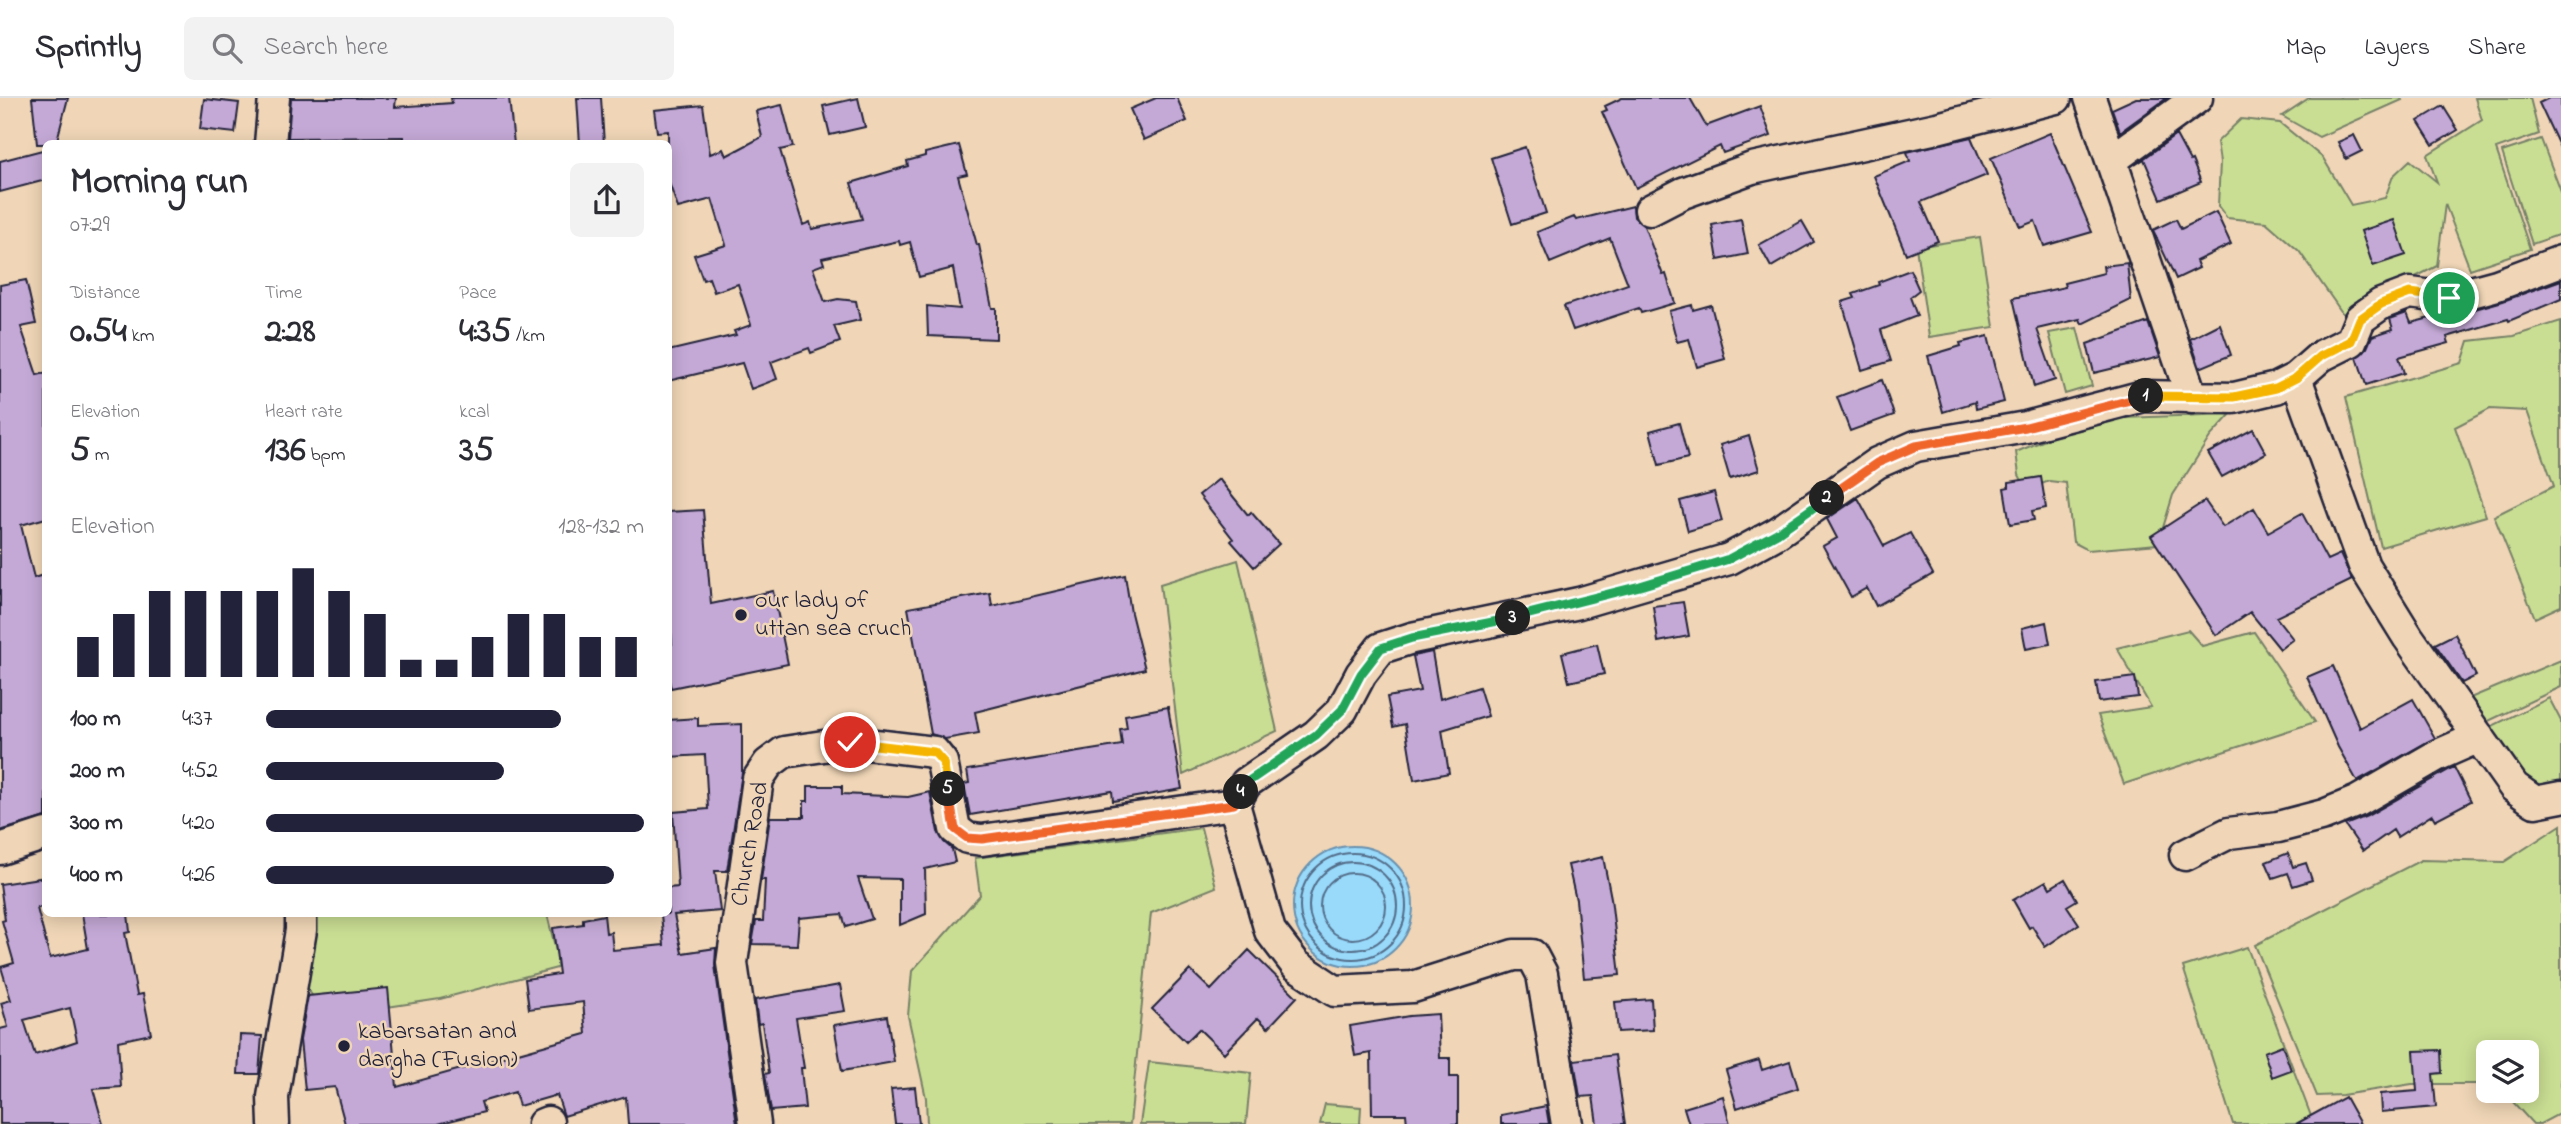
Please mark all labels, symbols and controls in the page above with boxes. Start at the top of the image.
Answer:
search box [184,17,674,80]
text: Sprintly [35,24,142,72]
icon: search [208,29,246,67]
text: Search here [264,29,388,67]
text: Map [2286,31,2326,66]
text: Layers [2364,31,2430,66]
text: Share [2468,31,2526,66]
text: Morning run [70,155,248,211]
button: share [570,163,644,237]
text: 07:29 [70,209,110,242]
pin [2419,268,2479,328]
icon: arrive [2430,279,2468,317]
text: Distance [70,280,140,307]
text: Time [265,280,302,307]
text: Pace [459,280,496,307]
text: 0.54 [70,307,127,358]
text: 2:28 [265,307,316,358]
text: 4:35 [459,307,511,358]
text: km [127,323,155,350]
text: /km [511,323,545,350]
pin: 1 [2128,378,2164,414]
text: 1 [2142,382,2149,409]
text: Elevation [70,399,140,426]
text: Heart rate [265,399,343,426]
text: kcal [459,399,490,426]
text: 5 [70,426,90,477]
text: 136 [265,426,306,477]
text: 35 [459,426,494,477]
text: m [90,442,110,469]
text: bpm [306,442,346,469]
pin: 2 [1810,480,1844,516]
text: 2 [1822,484,1831,511]
text: Elevation [70,511,155,544]
text: 128–132 m [558,511,644,544]
place label: our lady of uttan sea cruch [755,584,911,647]
pin: 3 [1496,601,1530,636]
text: 3 [1509,604,1516,631]
marker: our lady of uttan sea cruch [733,607,749,623]
text: 100 m [70,703,121,736]
text: 4:37 [182,703,212,736]
pin [820,712,880,772]
icon: check [831,723,869,761]
text: 200 m [70,755,125,788]
text: 4:52 [182,755,218,788]
pin: 5 [930,772,965,806]
pin: 4 [1224,774,1258,810]
text: 5 [942,775,953,802]
street label: Church Road [723,778,779,909]
text: 4 [1237,778,1244,805]
text: 300 m [70,807,123,840]
text: 4:20 [182,807,215,840]
text: 400 m [70,859,123,892]
text: 4:26 [182,859,215,892]
place label: kabarsatan and dargha (Fusion) [358,1015,518,1078]
marker: kabarsatan and dargha (Fusion) [336,1038,352,1054]
map controls [2476,1040,2539,1103]
button: layers [2476,1040,2539,1103]

